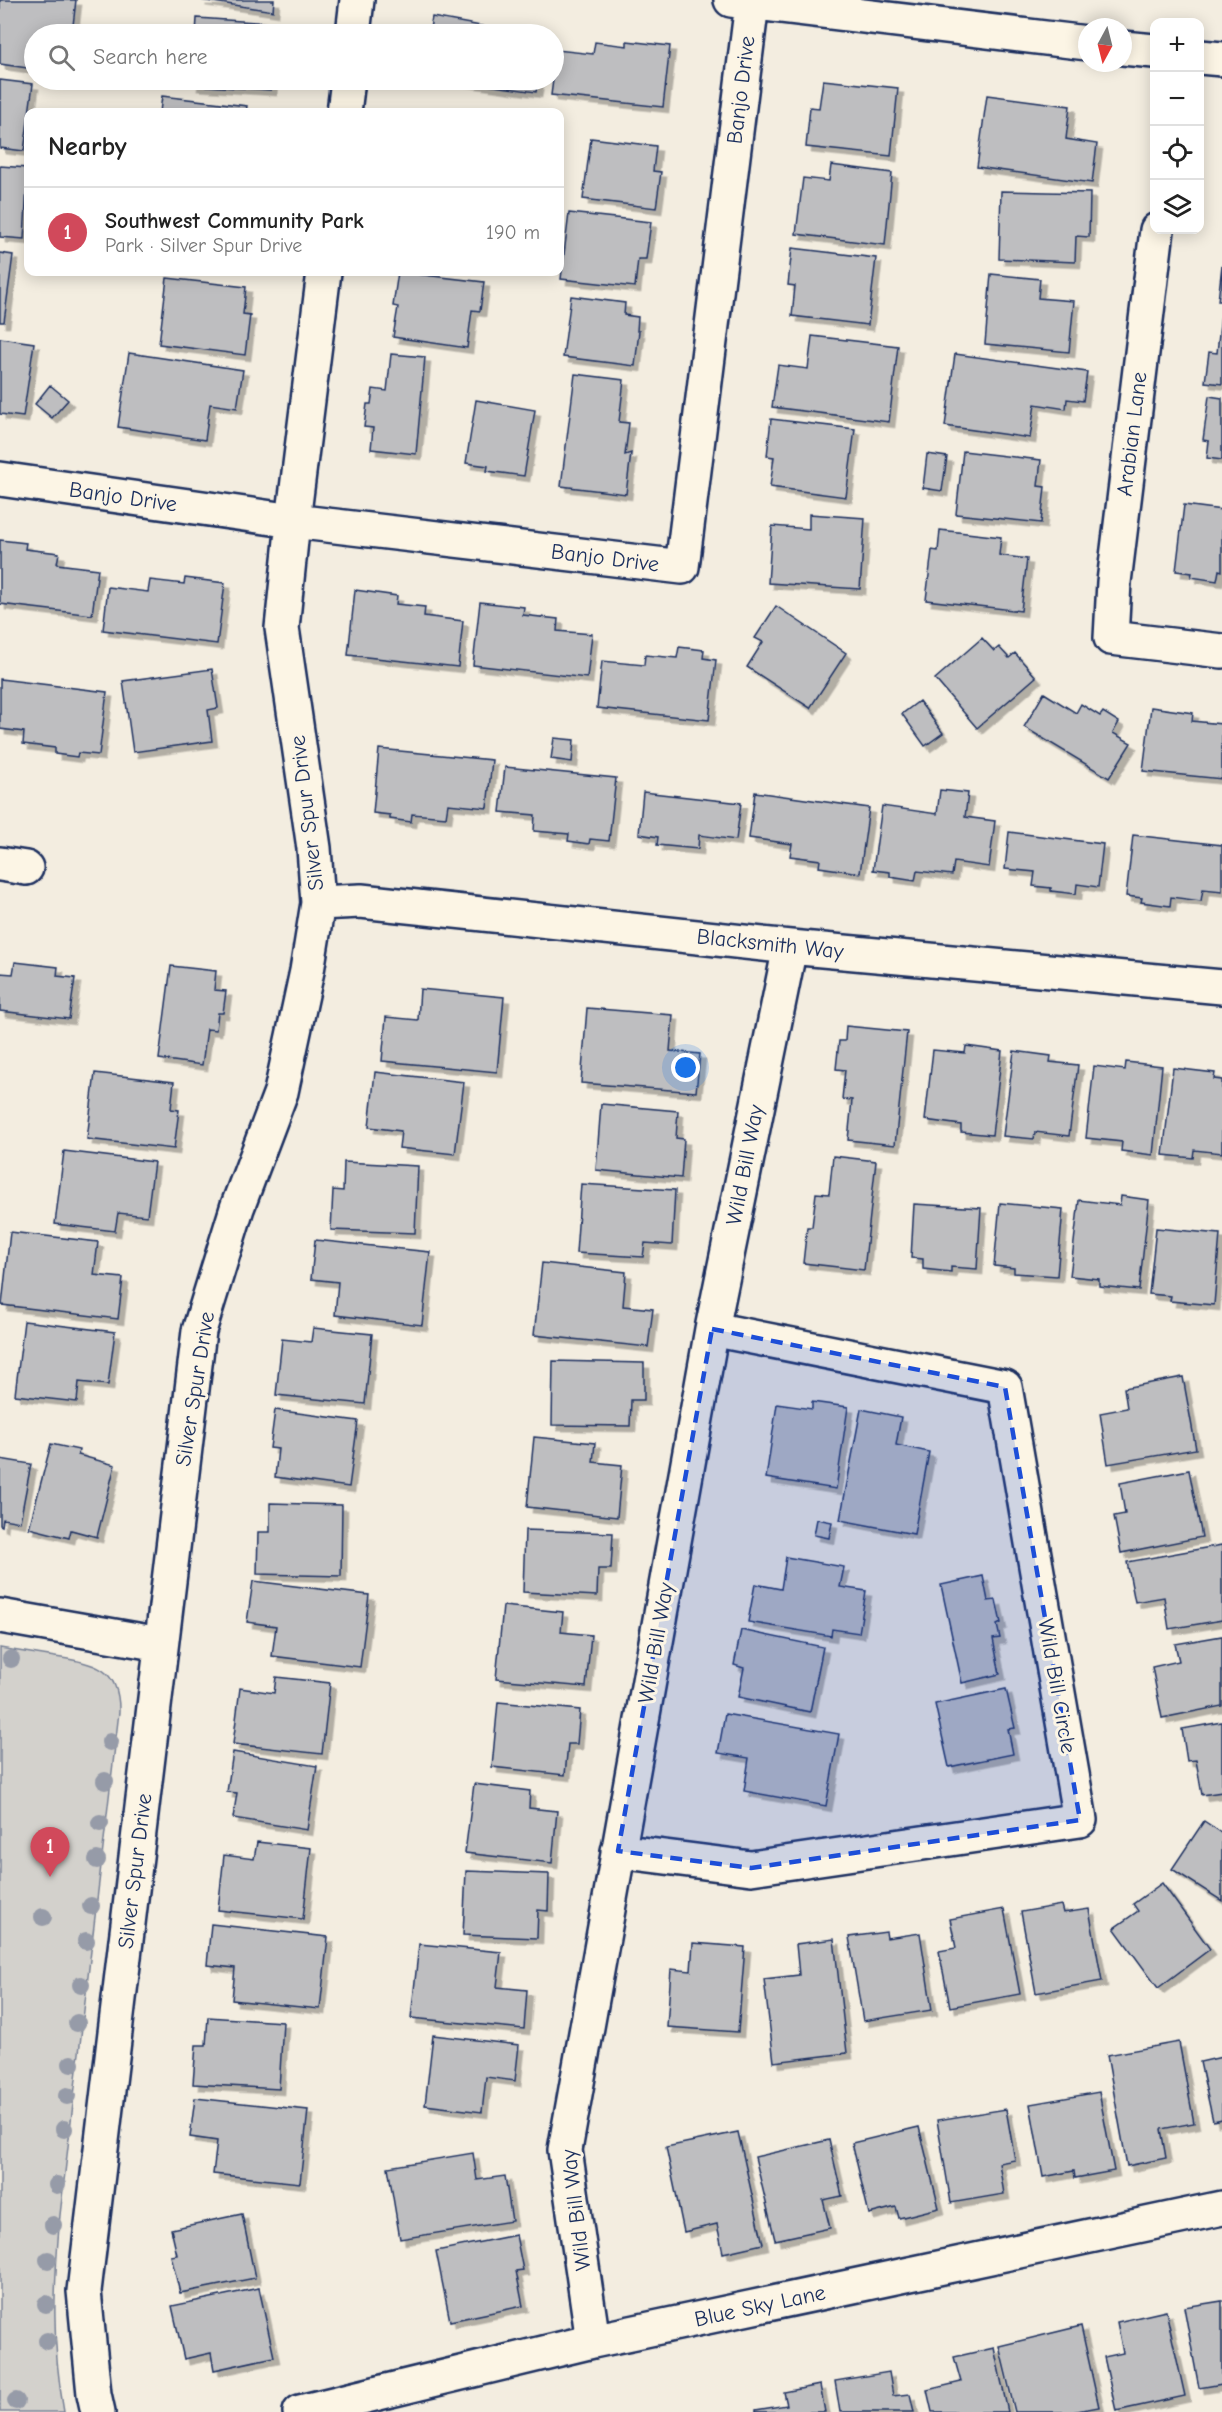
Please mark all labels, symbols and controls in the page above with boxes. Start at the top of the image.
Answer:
north arrow [1078,18,1132,72]
map controls [1150,18,1204,234]
button: + [1150,18,1204,72]
search box [24,24,564,90]
street label: Banjo Drive [721,34,761,146]
icon: search [45,41,78,74]
text: Search here [93,44,208,70]
button: − [1150,72,1204,126]
button: locate [1150,126,1204,180]
text: Nearby [48,132,127,162]
button: layers [1150,180,1204,234]
text: Southwest Community Park [105,208,364,234]
text: 1 [64,221,71,244]
text: 190 m [486,221,540,244]
text: Park · Silver Spur Drive [105,234,302,257]
street label: Arabian Lane [1111,370,1153,498]
street label: Banjo Drive [67,477,179,517]
street label: Banjo Drive [549,538,661,578]
street label: Silver Spur Drive [285,734,329,892]
street label: Blacksmith Way [695,923,845,965]
your location [671,1053,700,1082]
street label: Wild Bill Way [721,1102,769,1227]
street label: Silver Spur Drive [170,1310,220,1468]
street label: Wild Bill Way [633,1580,679,1705]
street label: Wild Bill Circle [1032,1617,1082,1755]
street label: Silver Spur Drive [113,1792,157,1950]
pin: 1 [31,1828,70,1877]
street label: Wild Bill Way [556,2148,596,2272]
street label: Blue Sky Lane [692,2279,828,2333]

